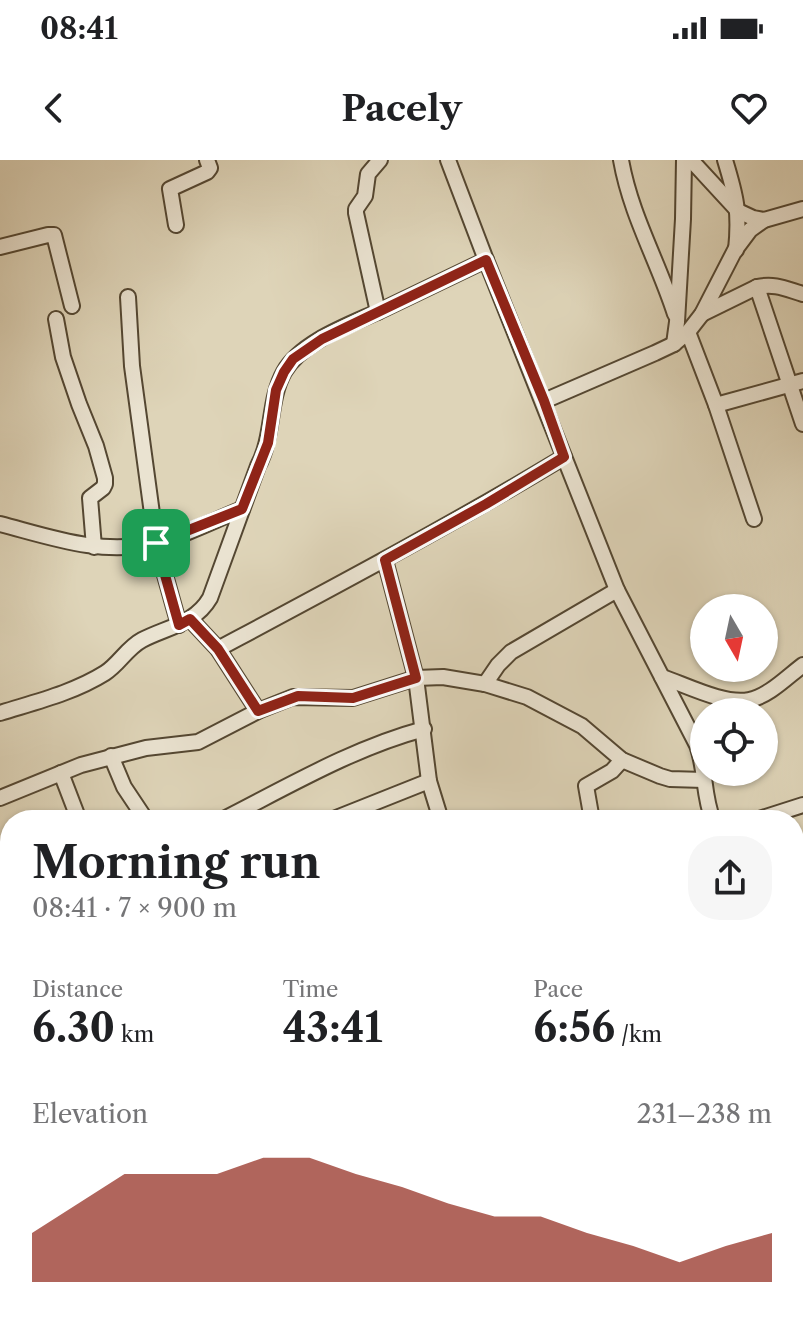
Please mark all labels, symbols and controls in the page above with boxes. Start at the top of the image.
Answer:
text: 08:41 [40,10,118,47]
icon: back [32,86,76,130]
text: Pacely [341,86,462,130]
icon: heart [727,86,771,130]
pin [122,509,190,577]
icon: arrive [134,521,178,565]
north arrow [690,594,778,682]
map controls [690,594,778,786]
button: locate [690,698,778,786]
text: Morning run [32,835,321,889]
button: share [688,836,772,920]
text: 08:41 · 7 × 900 m [32,892,237,924]
text: Distance [32,976,123,1003]
text: Time [283,976,338,1003]
text: Pace [533,976,583,1003]
text: 6.30 [32,1003,115,1052]
text: 43:41 [283,1003,383,1052]
text: 6:56 [533,1003,615,1052]
text: km [115,1021,154,1048]
text: /km [615,1021,662,1048]
text: Elevation [32,1098,148,1130]
text: 231–238 m [637,1098,772,1130]

